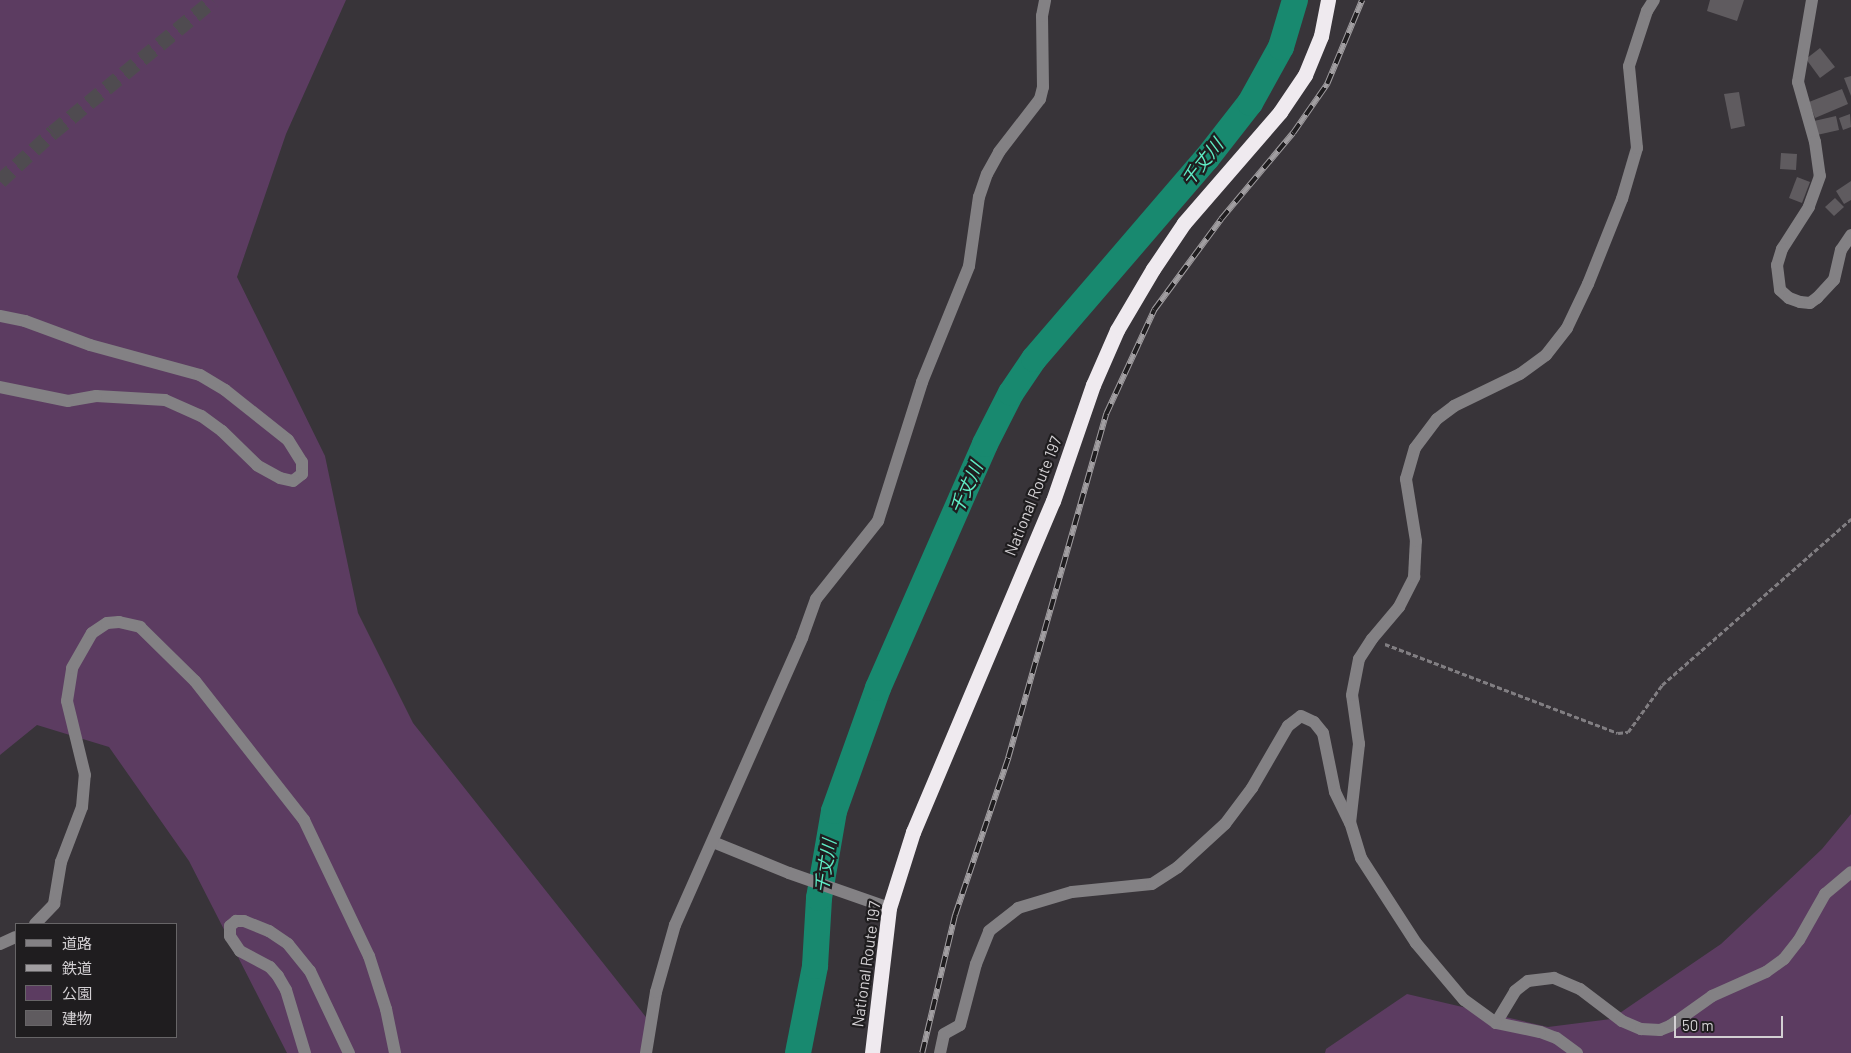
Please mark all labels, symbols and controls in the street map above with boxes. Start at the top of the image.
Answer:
water label: 千丈川 [1177,134,1227,190]
street label: National Route 197 [1000,433,1066,559]
water label: 千丈川 [945,459,987,517]
water label: 千丈川 [810,838,840,894]
street label: National Route 197 [848,900,884,1028]
legend [15,923,178,1038]
text: 道路 [62,934,92,952]
text: 鉄道 [62,959,92,977]
text: 公園 [62,984,92,1002]
scale bar [1676,1006,1785,1038]
text: 建物 [62,1009,92,1027]
text: 50 m [1682,1016,1714,1034]

